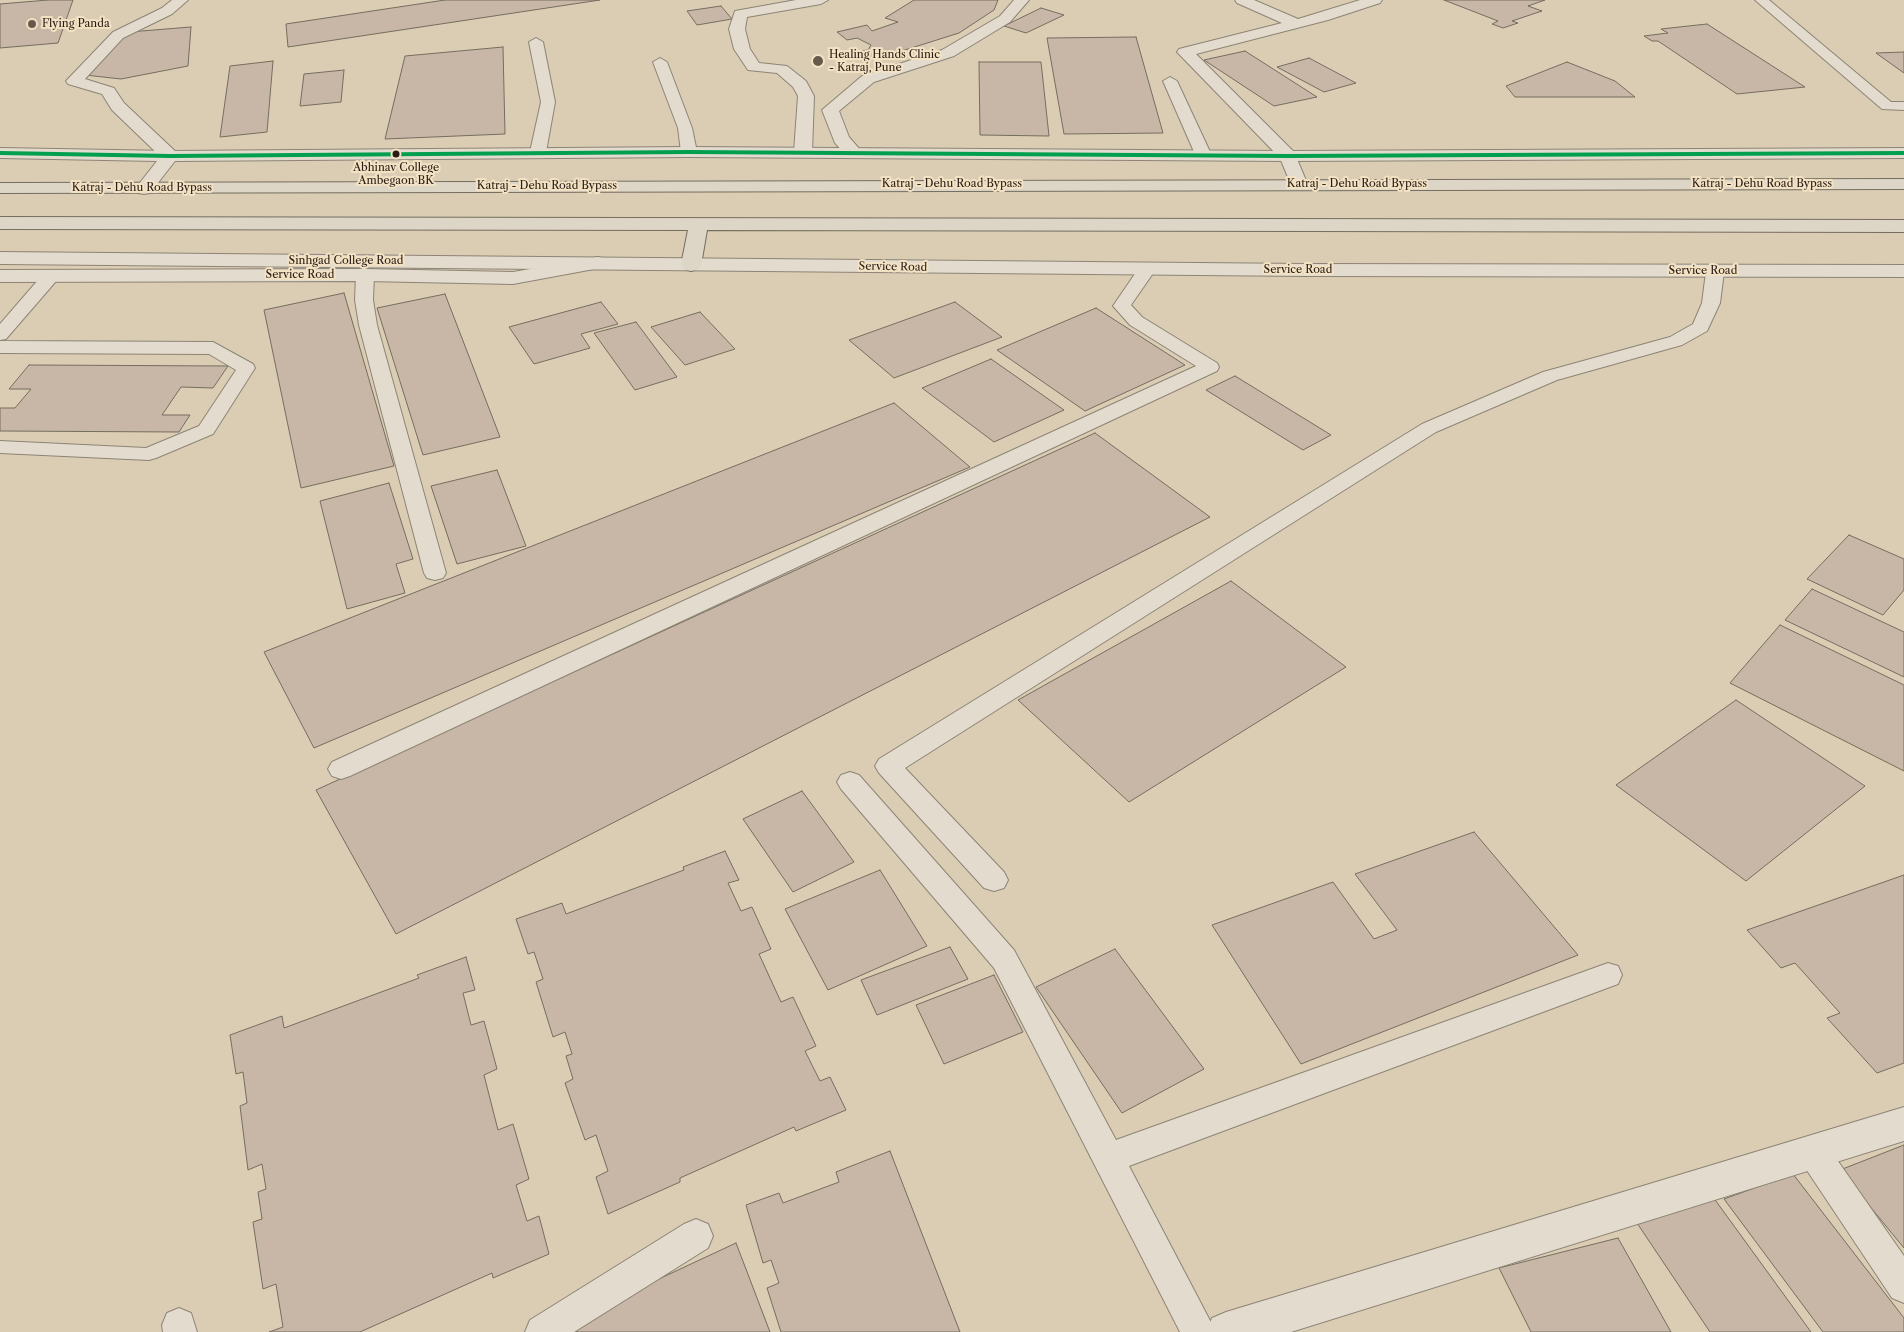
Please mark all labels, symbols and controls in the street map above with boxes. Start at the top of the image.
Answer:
place label: Flying Panda [42,17,110,31]
marker: Flying Panda [26,18,38,30]
place label: Healing Hands Clinic - Katraj, Pune [829,48,940,74]
marker: Healing Hands Clinic - Katraj, Pune [811,54,825,68]
marker: Abhinav College Ambegaon BK [391,149,401,159]
place label: Abhinav College Ambegaon BK [353,161,439,187]
street label: Katraj - Dehu Road Bypass [882,177,1022,191]
street label: Katraj - Dehu Road Bypass [1287,177,1427,191]
street label: Katraj - Dehu Road Bypass [1692,177,1832,191]
street label: Katraj - Dehu Road Bypass [477,179,617,193]
street label: Katraj - Dehu Road Bypass [72,181,212,195]
street label: Sinhgad College Road [289,254,403,268]
street label: Service Road [859,260,927,274]
street label: Service Road [1264,263,1332,277]
street label: Service Road [1669,264,1737,278]
street label: Service Road [266,268,334,282]

